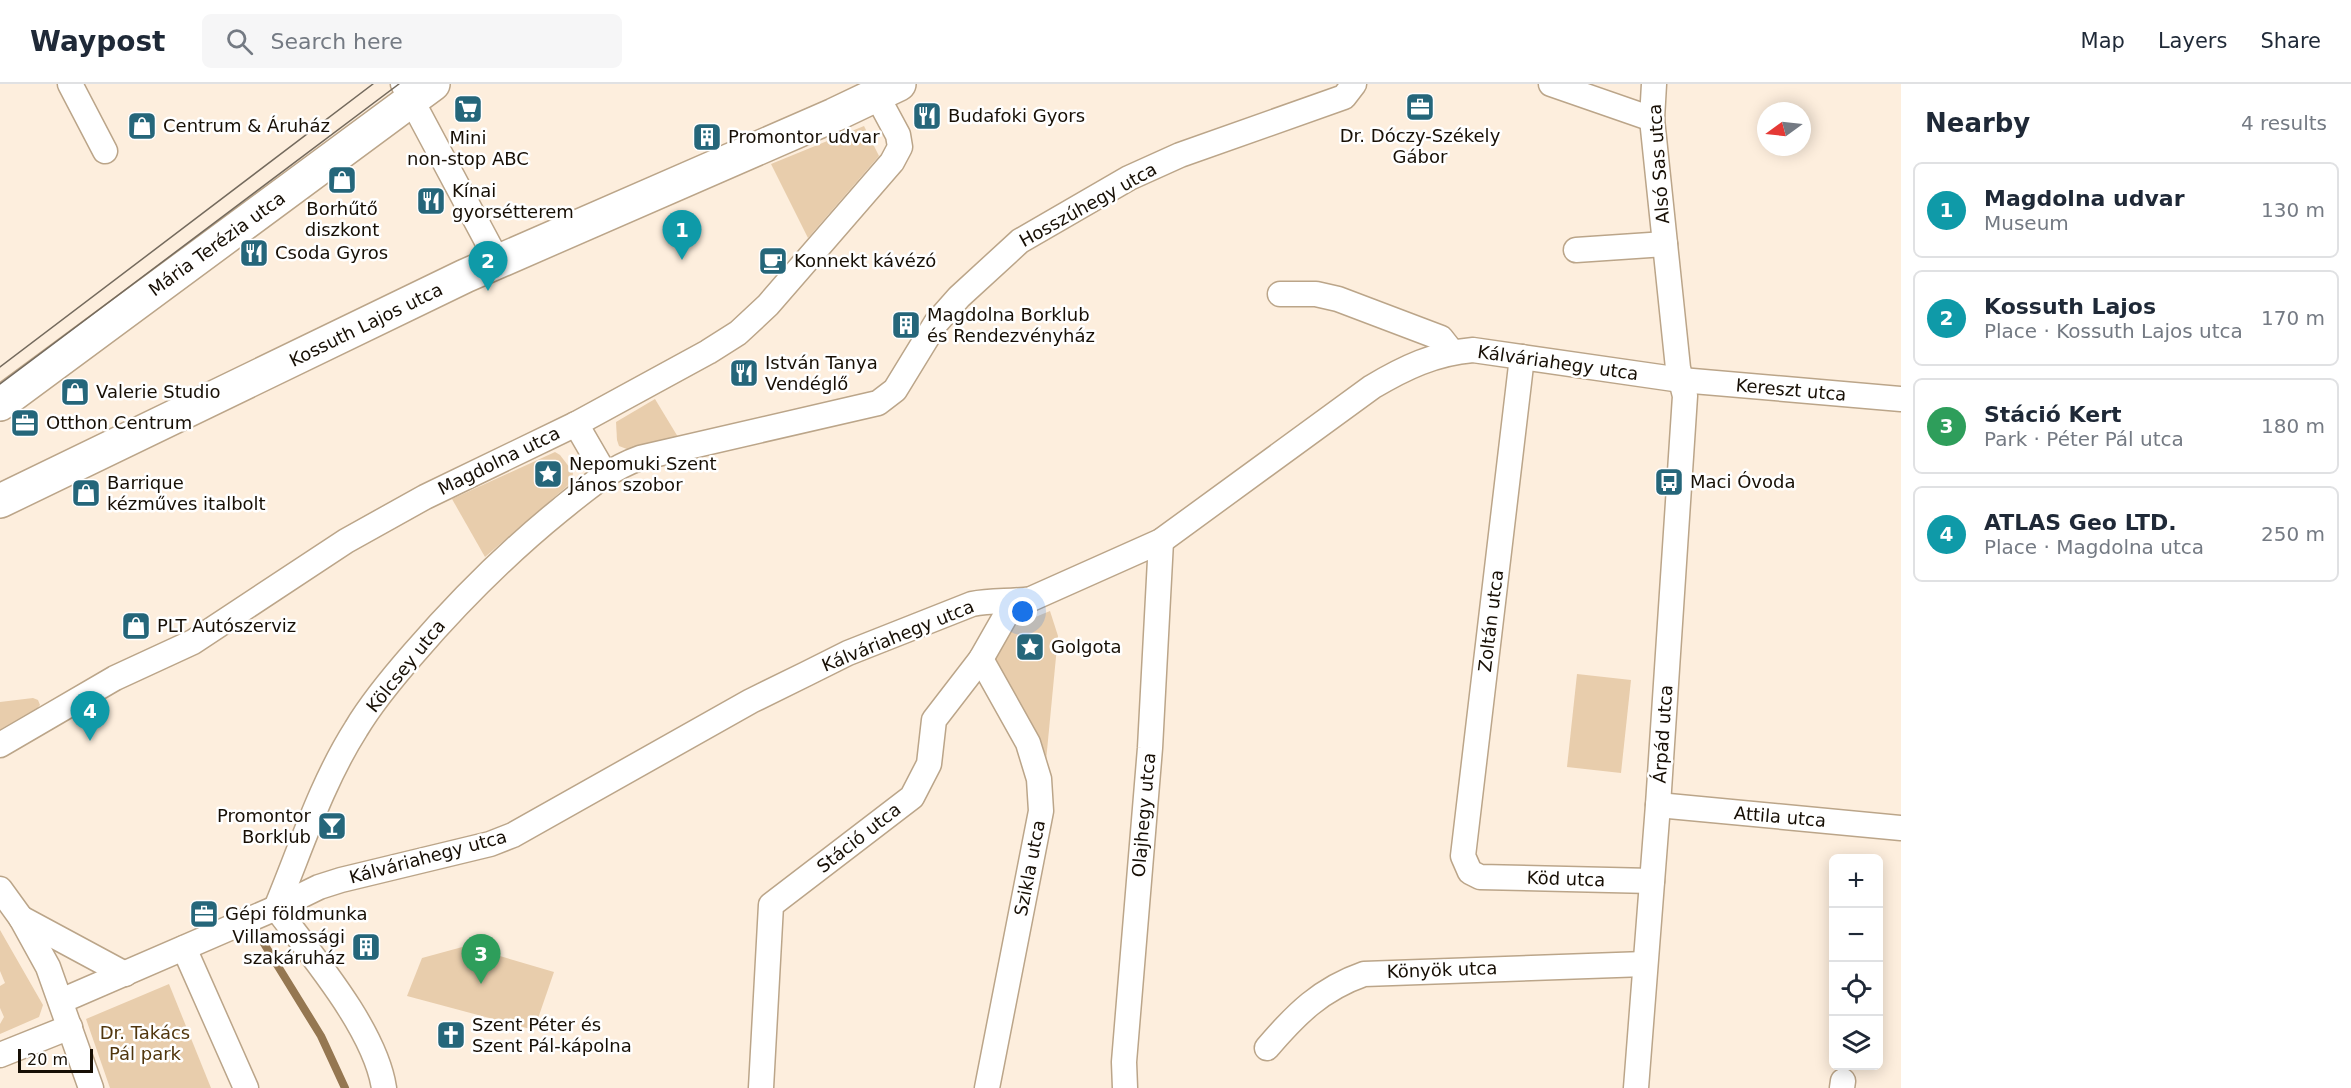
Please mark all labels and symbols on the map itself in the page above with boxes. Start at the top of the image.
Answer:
office icon: Dr. Dóczy-Székely Gábor [1404,91,1436,123]
supermarket icon: Mini non-stop ABC [452,93,484,125]
restaurant icon: Budafoki Gyors [911,100,943,132]
north arrow [1757,102,1811,156]
street label: Alsó Sas utca [1644,103,1673,225]
place label: Budafoki Gyors [948,105,1085,126]
shop icon: Centrum & Áruház [126,110,158,142]
place label: Centrum & Áruház [163,115,330,136]
building icon: Promontor udvar [691,121,723,153]
place label: Dr. Dóczy-Székely Gábor [1340,125,1501,167]
place label: Promontor udvar [728,126,880,147]
place label: Mini non-stop ABC [407,127,529,169]
street label: Hosszúhegy utca [1015,158,1160,251]
shop icon: Borhűtő diszkont [326,164,358,196]
place label: Kínai gyorsétterem [452,180,574,222]
restaurant icon: Kínai gyorsétterem [415,185,447,217]
street label: Mária Terézia utca [144,187,289,300]
place label: Borhűtő diszkont [305,198,379,240]
pin: 1 [662,210,702,260]
restaurant icon: Csoda Gyros [238,237,270,269]
place label: Csoda Gyros [275,242,388,263]
pin: 2 [468,242,508,291]
cafe icon: Konnekt kávézó [757,245,789,277]
place label: Konnekt kávézó [794,250,936,271]
street label: Kossuth Lajos utca [286,278,446,371]
place label: Magdolna Borklub és Rendezvényház [927,304,1095,346]
building icon: Magdolna Borklub és Rendezvényház [890,309,922,341]
street label: Kálváriahegy utca [1476,341,1640,384]
place label: István Tanya Vendéglő [765,352,878,394]
restaurant icon: István Tanya Vendéglő [728,357,760,389]
street label: Kereszt utca [1735,374,1847,405]
shop icon: Valerie Studio [59,376,91,408]
place label: Valerie Studio [96,381,221,402]
office icon: Otthon Centrum [9,407,41,439]
place label: Otthon Centrum [46,412,192,433]
street label: Magdolna utca [434,422,563,499]
place label: Nepomuki Szent János szobor [568,453,716,495]
place icon: Nepomuki Szent János szobor [532,458,564,490]
bus stop icon: Maci Óvoda [1653,466,1685,498]
place label: Maci Óvoda [1690,471,1795,492]
place label: Barrique kézműves italbolt [107,472,266,514]
shop icon: Barrique kézműves italbolt [70,477,102,509]
street label: Zoltán utca [1474,569,1507,673]
street label: Kálváriahegy utca [819,595,977,676]
your location [1008,597,1037,626]
shop icon: PLT Autószerviz [120,610,152,642]
place label: PLT Autószerviz [157,615,296,636]
street label: Kölcsey utca [362,615,449,716]
place icon: Golgota [1014,631,1046,663]
place label: Golgota [1051,636,1122,657]
street label: Árpád utca [1649,684,1676,784]
pin: 4 [70,692,110,741]
street label: Olajhegy utca [1128,752,1159,878]
street label: Stáció utca [813,798,905,877]
street label: Attila utca [1733,802,1827,831]
place label: Promontor Borklub [217,805,312,847]
bar icon: Promontor Borklub [316,810,348,842]
street label: Szikla utca [1010,818,1049,918]
street label: Kálváriahegy utca [347,825,509,888]
street label: Köd utca [1526,867,1606,890]
office icon: Gépi földmunka [188,898,220,930]
place label: Gépi földmunka [225,903,367,924]
place label: Villamossági szakáruház [232,926,345,968]
building icon: Villamossági szakáruház [350,931,382,963]
pin: 3 [462,934,500,984]
street label: Könyök utca [1386,957,1498,982]
place label: Szent Péter és Szent Pál-kápolna [472,1014,632,1056]
church icon: Szent Péter és Szent Pál-kápolna [435,1019,467,1051]
park label: Dr. Takács Pál park [100,1022,190,1064]
scale bar [18,1046,93,1074]

